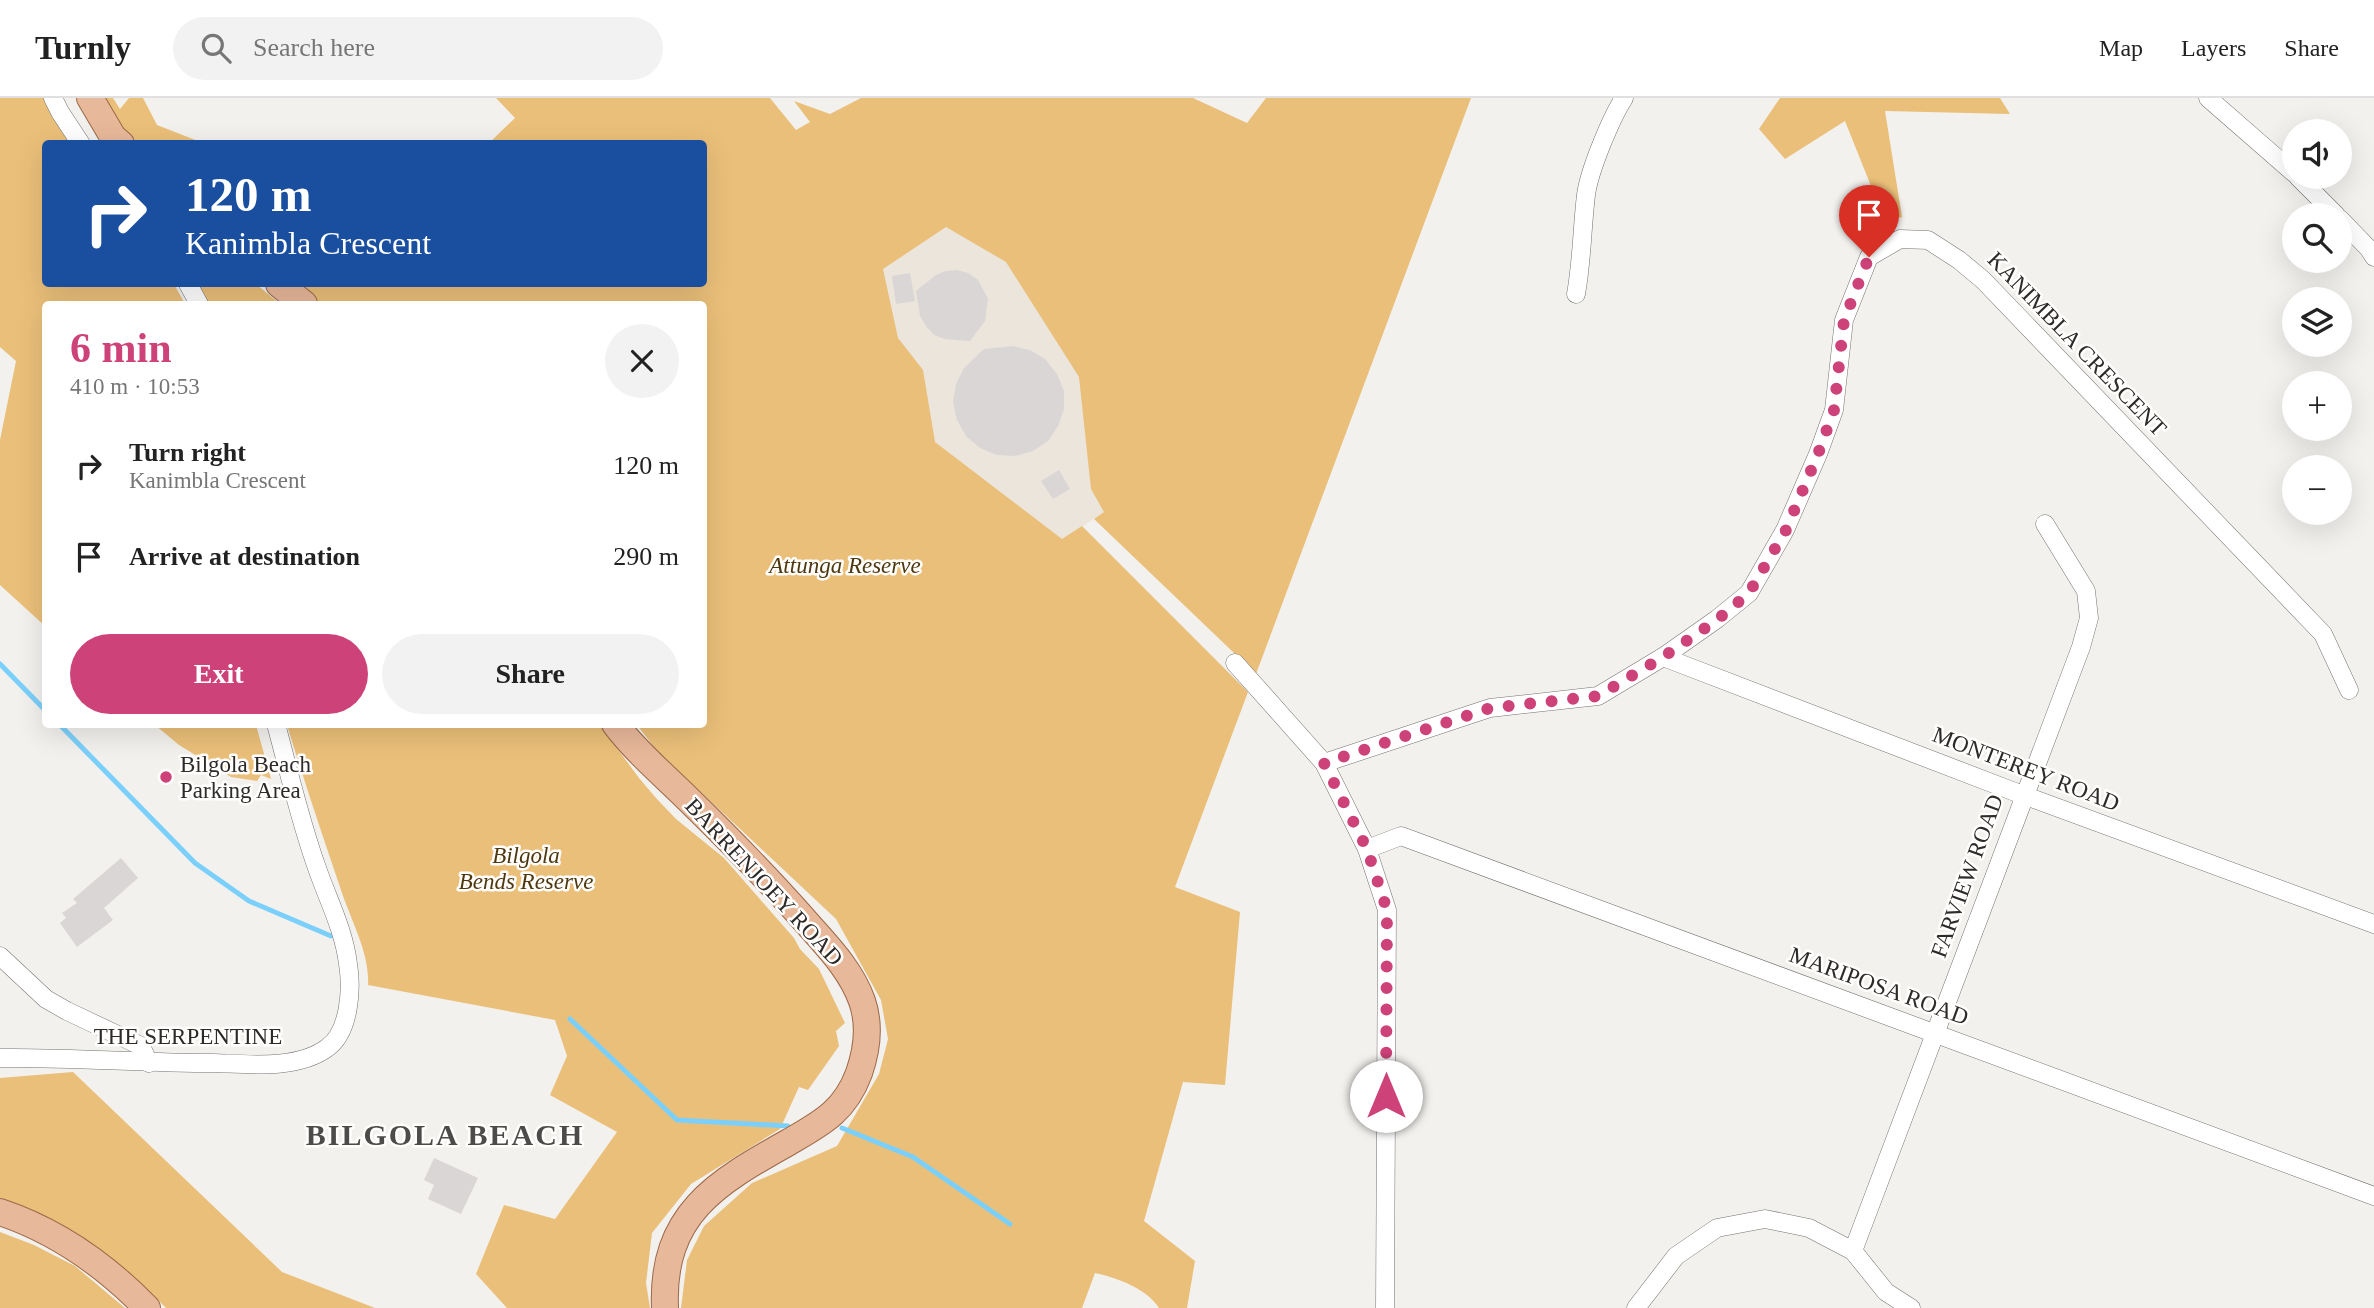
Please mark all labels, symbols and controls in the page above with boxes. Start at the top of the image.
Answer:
search box [173,17,663,80]
icon: search [197,29,235,67]
text: Turnly [35,30,131,66]
text: Search here [253,33,375,62]
text: Map [2099,35,2143,61]
text: Layers [2181,35,2246,61]
text: Share [2284,35,2339,61]
map controls [2282,119,2352,525]
button: sound [2282,119,2352,189]
text: 120 m [185,167,312,222]
icon: right [70,168,161,259]
pin [1839,185,1899,257]
icon: arrive [1850,196,1888,234]
button: search [2282,203,2352,273]
text: Kanimbla Crescent [185,225,431,261]
street label: KANIMBLA CRESCENT [1983,247,2171,441]
button: layers [2282,287,2352,357]
button: close [605,324,679,398]
text: 6 min [70,325,172,371]
button: + [2282,371,2352,441]
text: 410 m · 10:53 [70,374,200,399]
text: Turn right [129,438,246,467]
icon: right [70,447,108,485]
text: 120 m [613,451,679,480]
button: − [2282,455,2352,525]
text: Kanimbla Crescent [129,468,306,493]
icon: arrive [70,538,108,576]
text: Arrive at destination [129,542,360,571]
text: 290 m [613,542,679,571]
park label: Attunga Reserve [767,553,921,578]
button: Exit [70,634,368,714]
button: Share [382,634,679,714]
street label: MONTEREY ROAD [1929,722,2123,816]
place label: Bilgola Beach Parking Area [180,752,311,803]
marker: Bilgola Beach Parking Area [158,769,174,785]
street label: FARVIEW ROAD [1926,791,2008,961]
street label: BARRENJOEY ROAD [680,793,848,971]
park label: Bilgola Bends Reserve [459,843,593,894]
street label: MARIPOSA ROAD [1786,942,1972,1030]
street label: THE SERPENTINE [94,1024,282,1049]
position arrow [1349,1059,1423,1133]
district label: BILGOLA BEACH [306,1118,584,1151]

